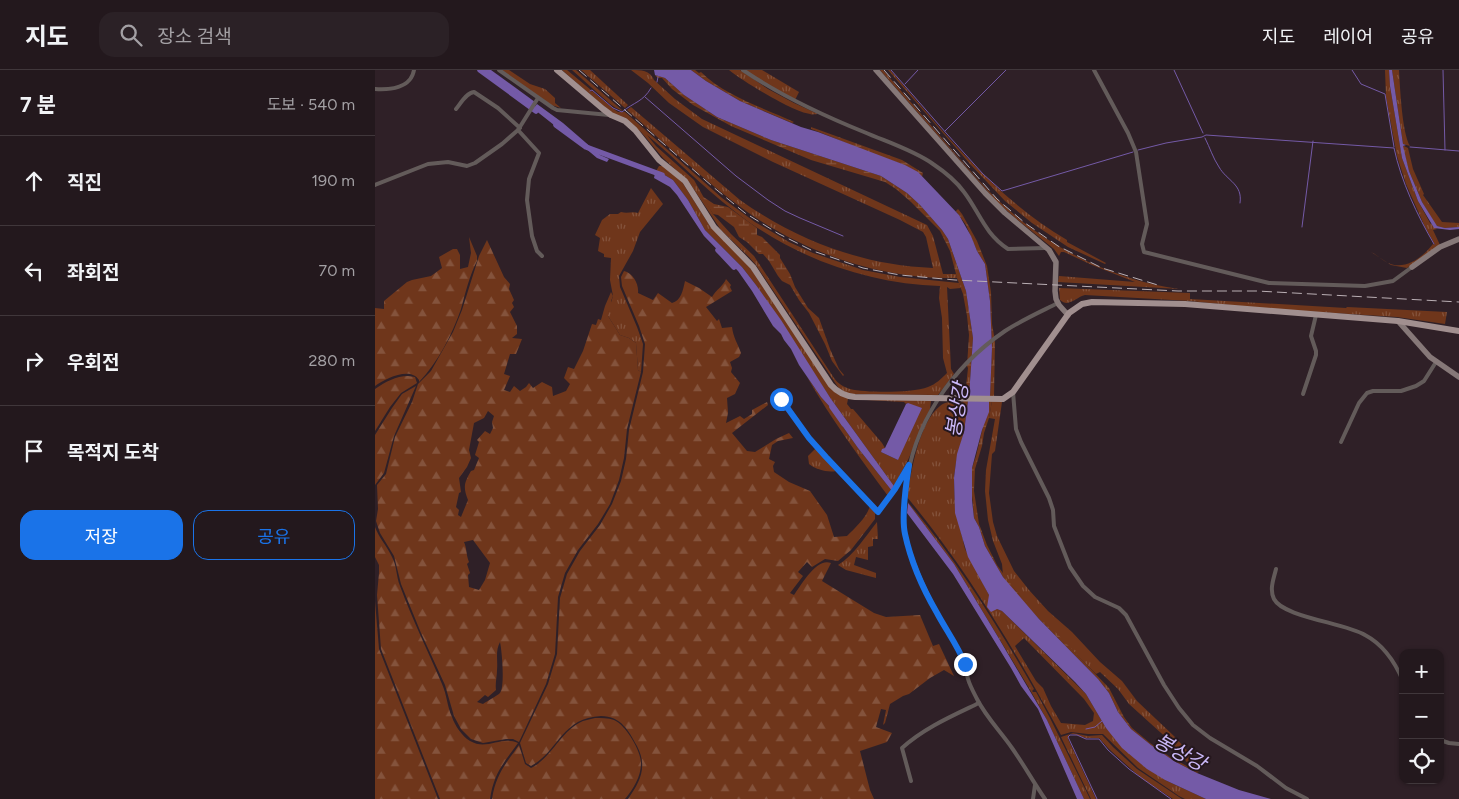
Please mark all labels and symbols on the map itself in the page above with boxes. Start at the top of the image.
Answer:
water label: 봉상강 [941,378,974,439]
route start [770,388,793,411]
route end [954,653,977,676]
water label: 봉상강 [1150,728,1212,777]

